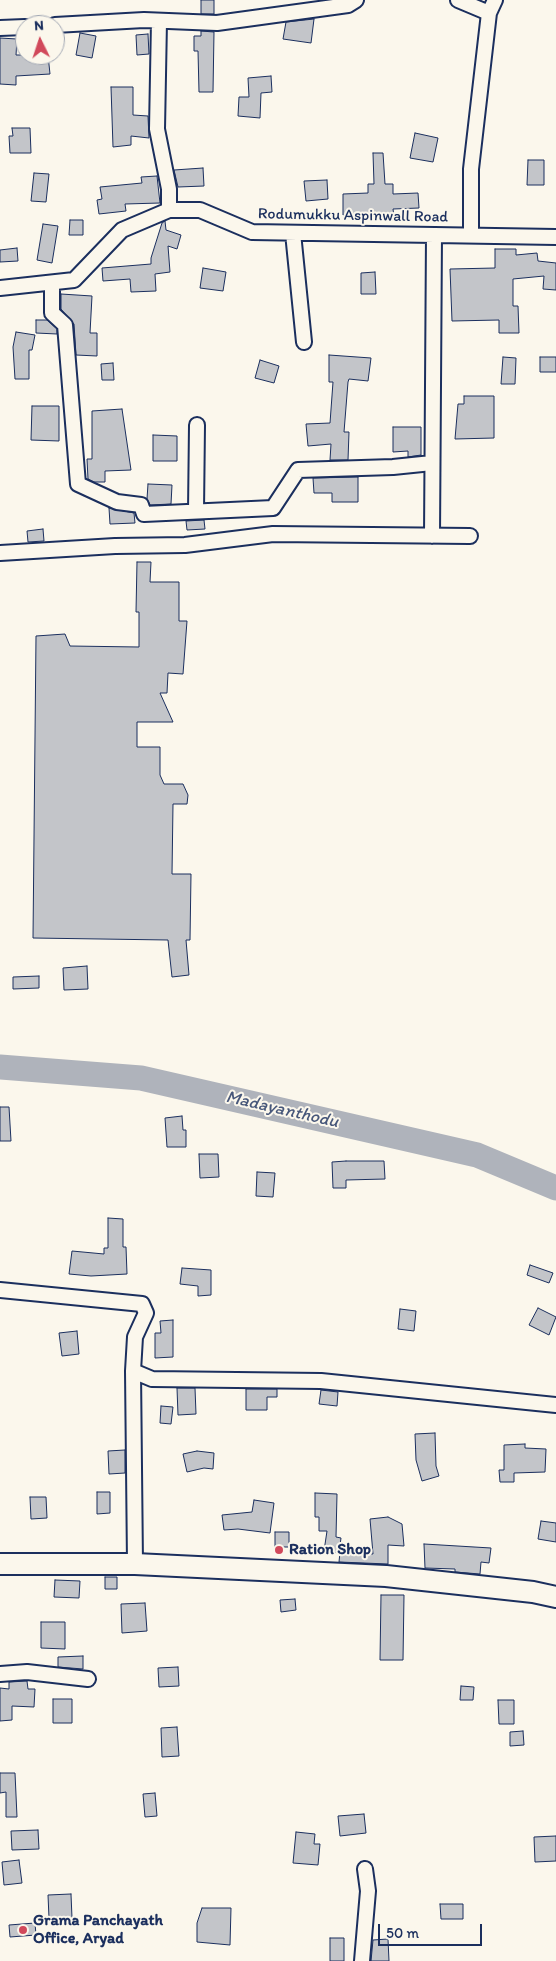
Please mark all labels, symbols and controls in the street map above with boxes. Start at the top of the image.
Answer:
north arrow [15,15,65,65]
text: N [34,17,44,34]
street label: Rodumukku Aspinwall Road [258,205,448,227]
water label: Madayanthodu [223,1087,341,1133]
place label: Ration Shop [289,1540,371,1560]
marker: Ration Shop [273,1544,285,1556]
place label: Grama Panchayath Office, Aryad [33,1911,163,1949]
scale bar [381,1914,485,1946]
marker: Grama Panchayath Office, Aryad [17,1924,29,1936]
text: 50 m [386,1924,419,1942]

